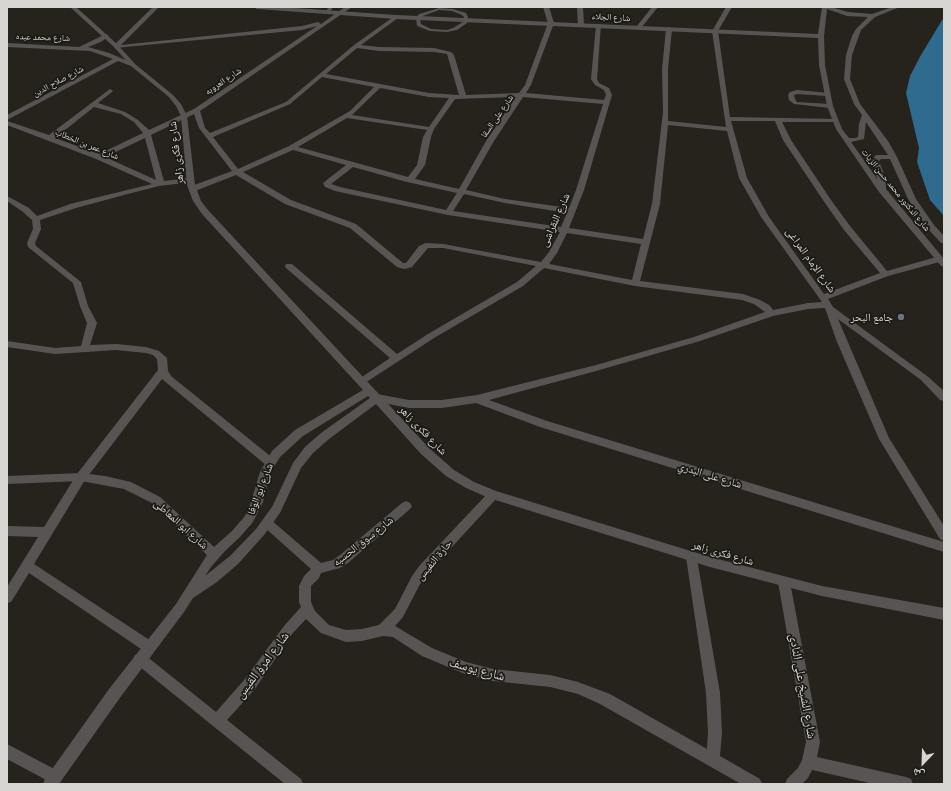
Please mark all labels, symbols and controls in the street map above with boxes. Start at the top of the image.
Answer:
street label: شارع الجلاء [591,11,631,23]
street label: شارع محمد عبده [16,31,70,43]
street label: شارع صلاح الدين [31,63,85,99]
street label: شارع العروبه [203,65,243,97]
street label: شارع على السقا [478,92,516,140]
street label: شارع فكرى زاهر [166,121,186,185]
street label: شارع عمر بن الخطاب [54,126,120,162]
street label: شارع الدكتور محمد حسن الزيات [859,147,933,233]
street label: شارع النقراشى [537,191,573,249]
street label: شارع الإمام المراغى [783,225,839,295]
place label: جامع البحر [851,310,893,324]
marker: جامع البحر [896,312,906,322]
street label: شارع فكرى زاهر [396,403,450,457]
street label: شارع على البدري [676,459,744,491]
street label: شارع ابو الوفا [244,461,276,517]
street label: شارع ابو المعاطى [151,496,211,552]
street label: شارع سوق الحسبه [330,513,396,569]
street label: حارة النفيس [413,537,455,583]
street label: شارع فكرى زاهر [691,538,755,568]
street label: شارع امرؤ القيس [232,628,292,702]
street label: شارع الشيخ على النادى [786,632,820,740]
street label: شارع يوسف [447,654,507,684]
north arrow [903,743,943,783]
text: ش [910,766,926,783]

